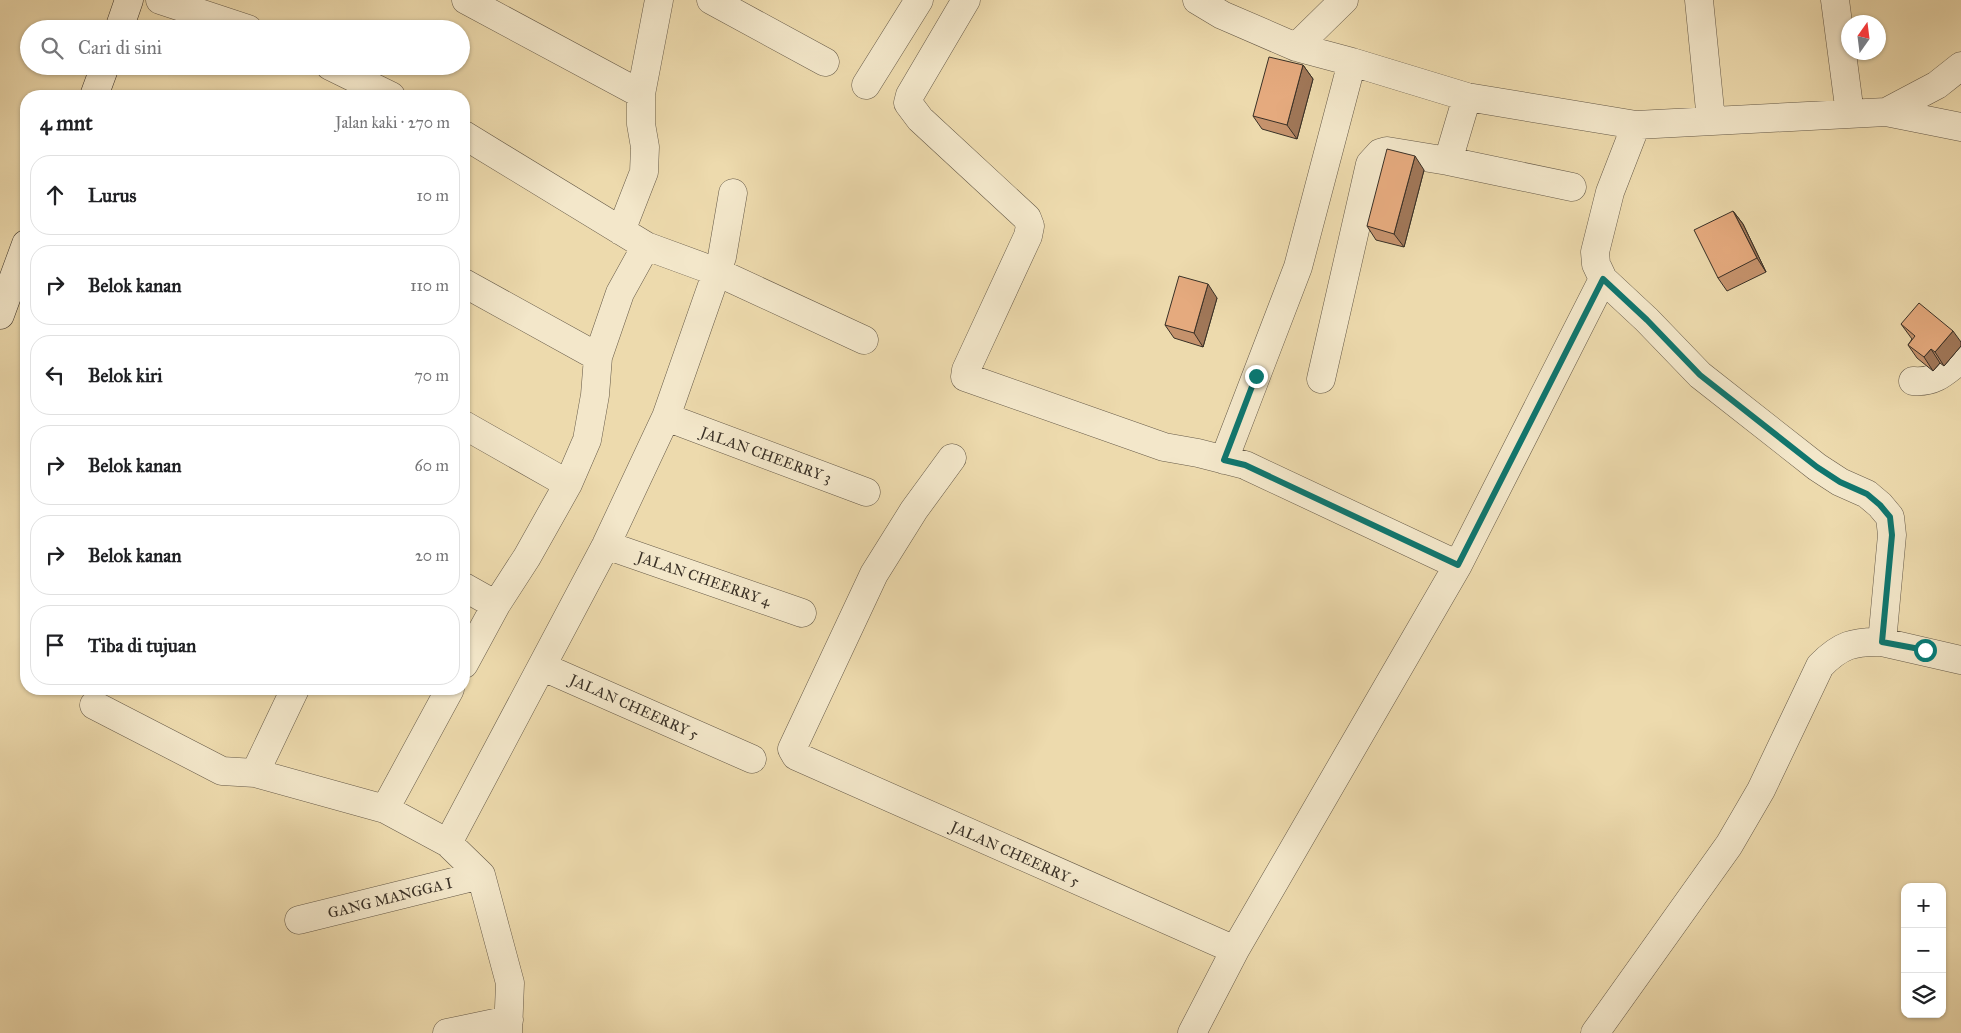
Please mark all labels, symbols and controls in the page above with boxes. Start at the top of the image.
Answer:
north arrow [1841,15,1886,60]
search box [20,20,470,75]
icon: search [38,34,66,62]
text: Cari di sini [78,36,162,59]
text: 4 mnt [40,110,93,136]
text: Jalan kaki · 270 m [335,113,450,132]
icon: ahead [41,181,69,209]
text: Lurus [88,184,136,207]
text: 10 m [417,186,449,205]
icon: right [41,271,69,299]
text: Belok kanan [88,274,182,297]
text: 110 m [410,276,449,295]
icon: left [41,361,69,389]
text: Belok kiri [88,364,162,387]
route end [1245,365,1268,388]
text: 70 m [414,366,449,385]
street label: JALAN CHEERRY 3 [696,422,834,488]
icon: right [41,451,69,479]
text: Belok kanan [88,454,182,477]
text: 60 m [415,456,449,475]
icon: right [41,541,69,569]
text: Belok kanan [88,544,182,567]
text: 20 m [415,546,449,565]
street label: JALAN CHEERRY 4 [633,547,774,611]
icon: arrive [41,631,69,659]
text: Tiba di tujuan [88,634,196,657]
route start [1914,639,1937,662]
street label: JALAN CHEERRY 5 [565,670,701,744]
street label: JALAN CHEERRY 5 [946,817,1082,891]
street label: GANG MANGGA I [326,874,454,922]
map controls [1901,883,1946,1018]
button: + [1901,883,1946,928]
button: − [1901,928,1946,973]
button: layers [1901,973,1946,1018]

